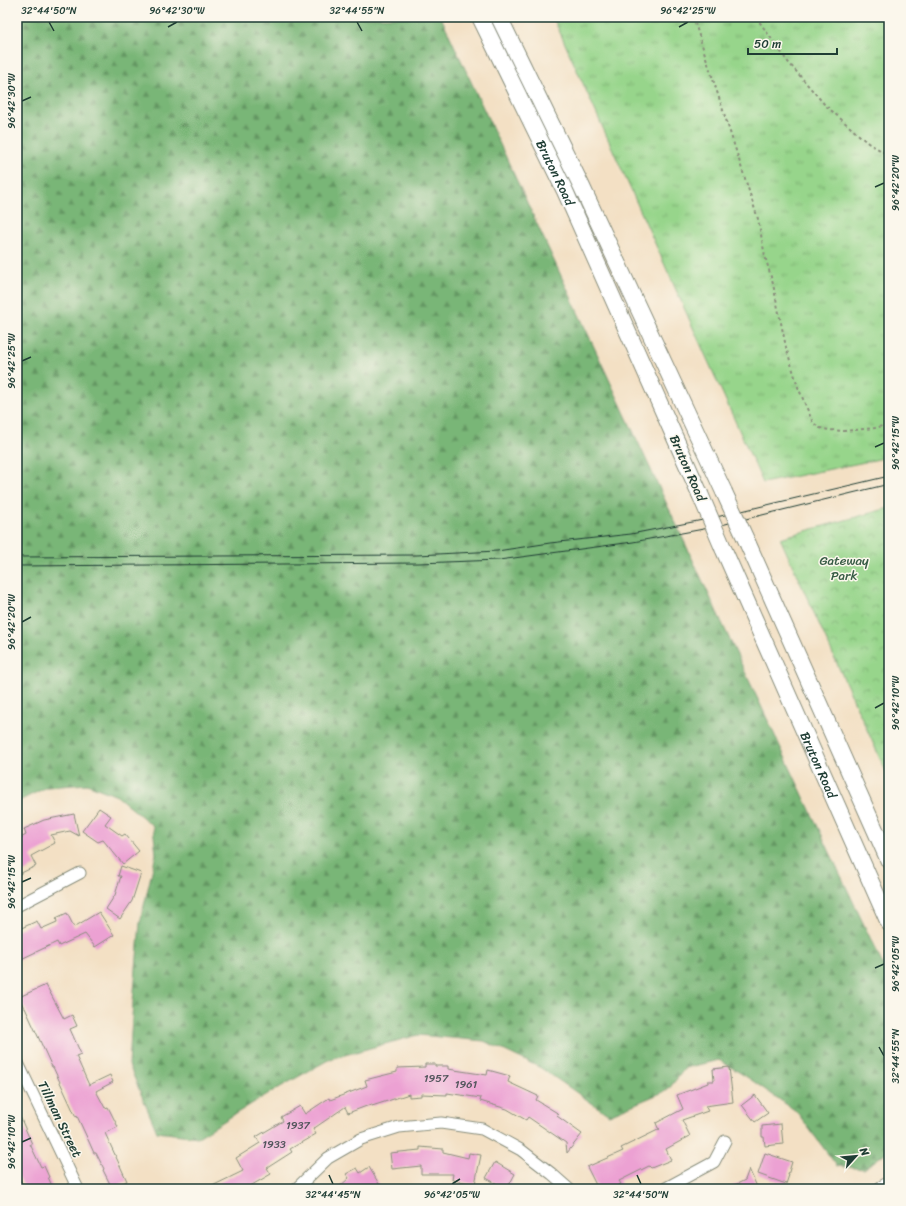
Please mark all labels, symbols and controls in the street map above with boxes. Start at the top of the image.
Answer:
text: 32°44'50"N [21,2,77,20]
text: 96°42'30"W [149,2,205,20]
text: 32°44'55"N [329,2,385,20]
text: 96°42'25"W [660,2,716,20]
scale bar [748,30,837,56]
text: 50 m [754,33,781,55]
text: 96°42'30"W [3,73,21,129]
street label: Bruton Road [530,135,582,210]
text: 96°42'20"W [887,155,905,211]
text: 96°42'25"W [3,333,21,389]
text: 96°42'15"W [887,416,905,470]
street label: Bruton Road [663,431,713,506]
park label: Gateway Park [819,549,869,587]
text: 96°42'20"W [3,594,21,650]
text: 96°42'10"W [887,676,905,730]
street label: Bruton Road [794,728,844,803]
text: 96°42'15"W [3,855,21,909]
text: 96°42'05"W [887,936,905,992]
text: 32°44'55"N [887,1028,905,1084]
house number: 1957 [424,1069,449,1088]
house number: 1961 [455,1075,477,1094]
street label: Tillman Street [31,1077,89,1162]
text: 96°42'10"W [3,1115,21,1169]
house number: 1937 [286,1116,311,1135]
house number: 1933 [262,1135,286,1154]
north arrow [836,1136,876,1176]
text: N [854,1143,875,1160]
text: 32°44'45"N [305,1186,361,1204]
text: 96°42'05"W [424,1186,480,1204]
text: 32°44'50"N [613,1186,669,1204]

